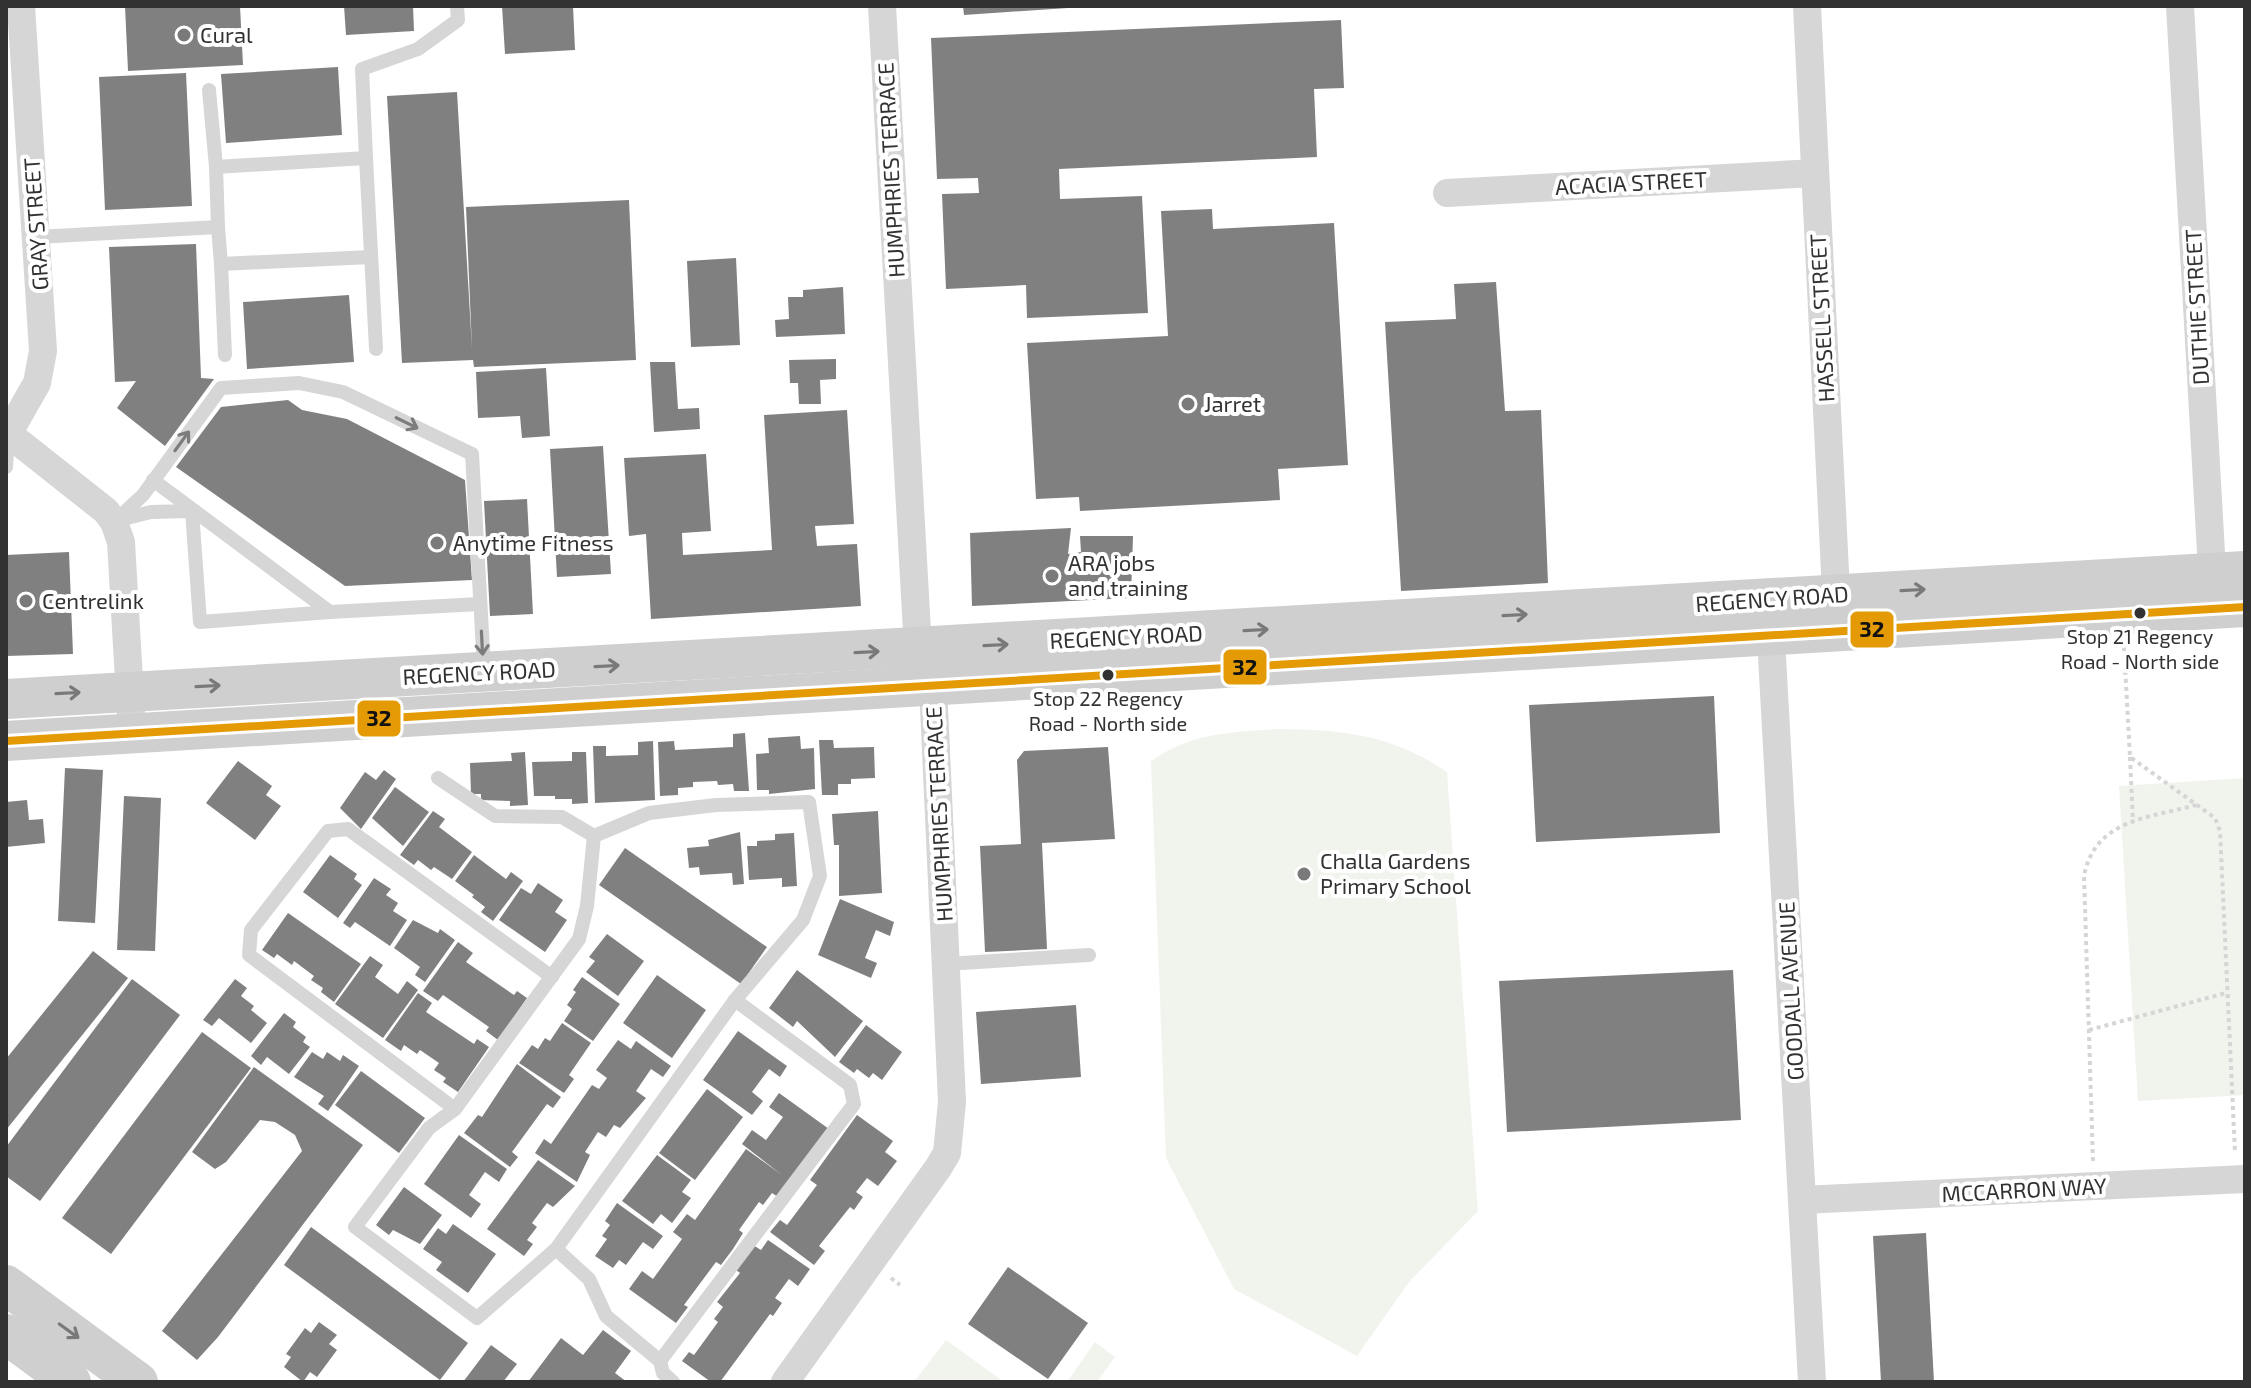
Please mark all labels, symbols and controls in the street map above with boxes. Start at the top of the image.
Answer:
place label: Cural [200,21,253,47]
marker: Cural [175,26,193,44]
street label: HUMPHRIES TERRACE [871,62,909,278]
street label: GRAY STREET [17,157,53,291]
street label: ACACIA STREET [1554,165,1708,199]
street label: DUTHIE STREET [2179,228,2213,386]
street label: HASSELL STREET [1804,233,1838,403]
place label: Jarret [1204,390,1261,416]
marker: Jarret [1179,395,1197,413]
one-way arrow [395,416,419,431]
one-way arrow [174,430,191,452]
place label: Anytime Fitness [453,529,614,555]
marker: Anytime Fitness [428,534,446,552]
place label: ARA jobs and training [1068,549,1188,600]
marker: ARA jobs and training [1043,567,1061,585]
street label: REGENCY ROAD [1695,580,1849,616]
one-way arrow [1899,583,1926,598]
place label: Centrelink [42,587,144,613]
marker: Centrelink [17,592,35,610]
marker: Stop 21 Regency Road - North side [2132,605,2148,621]
one-way arrow [1501,607,1528,622]
line badge: 32 [1849,610,1895,649]
text: 32 [1859,615,1885,641]
street label: REGENCY ROAD [1049,619,1203,653]
one-way arrow [1242,622,1269,637]
place label: Stop 21 Regency Road - North side [2061,624,2219,673]
one-way arrow [475,629,490,656]
one-way arrow [982,637,1009,652]
one-way arrow [853,644,880,659]
line badge: 32 [1222,648,1268,686]
text: 32 [1232,653,1258,679]
street label: REGENCY ROAD [402,655,556,689]
one-way arrow [593,658,620,673]
marker: Stop 22 Regency Road - North side [1100,667,1116,683]
one-way arrow [194,678,221,693]
one-way arrow [54,686,81,701]
place label: Stop 22 Regency Road - North side [1029,686,1187,735]
line badge: 32 [356,699,402,738]
text: 32 [366,704,392,730]
street label: HUMPHRIES TERRACE [919,706,957,922]
place label: Challa Gardens Primary School [1320,847,1471,898]
marker: Challa Gardens Primary School [1295,865,1313,883]
street label: GOODALL AVENUE [1772,901,1808,1081]
street label: MCCARRON WAY [1941,1172,2108,1206]
one-way arrow [58,1322,79,1339]

